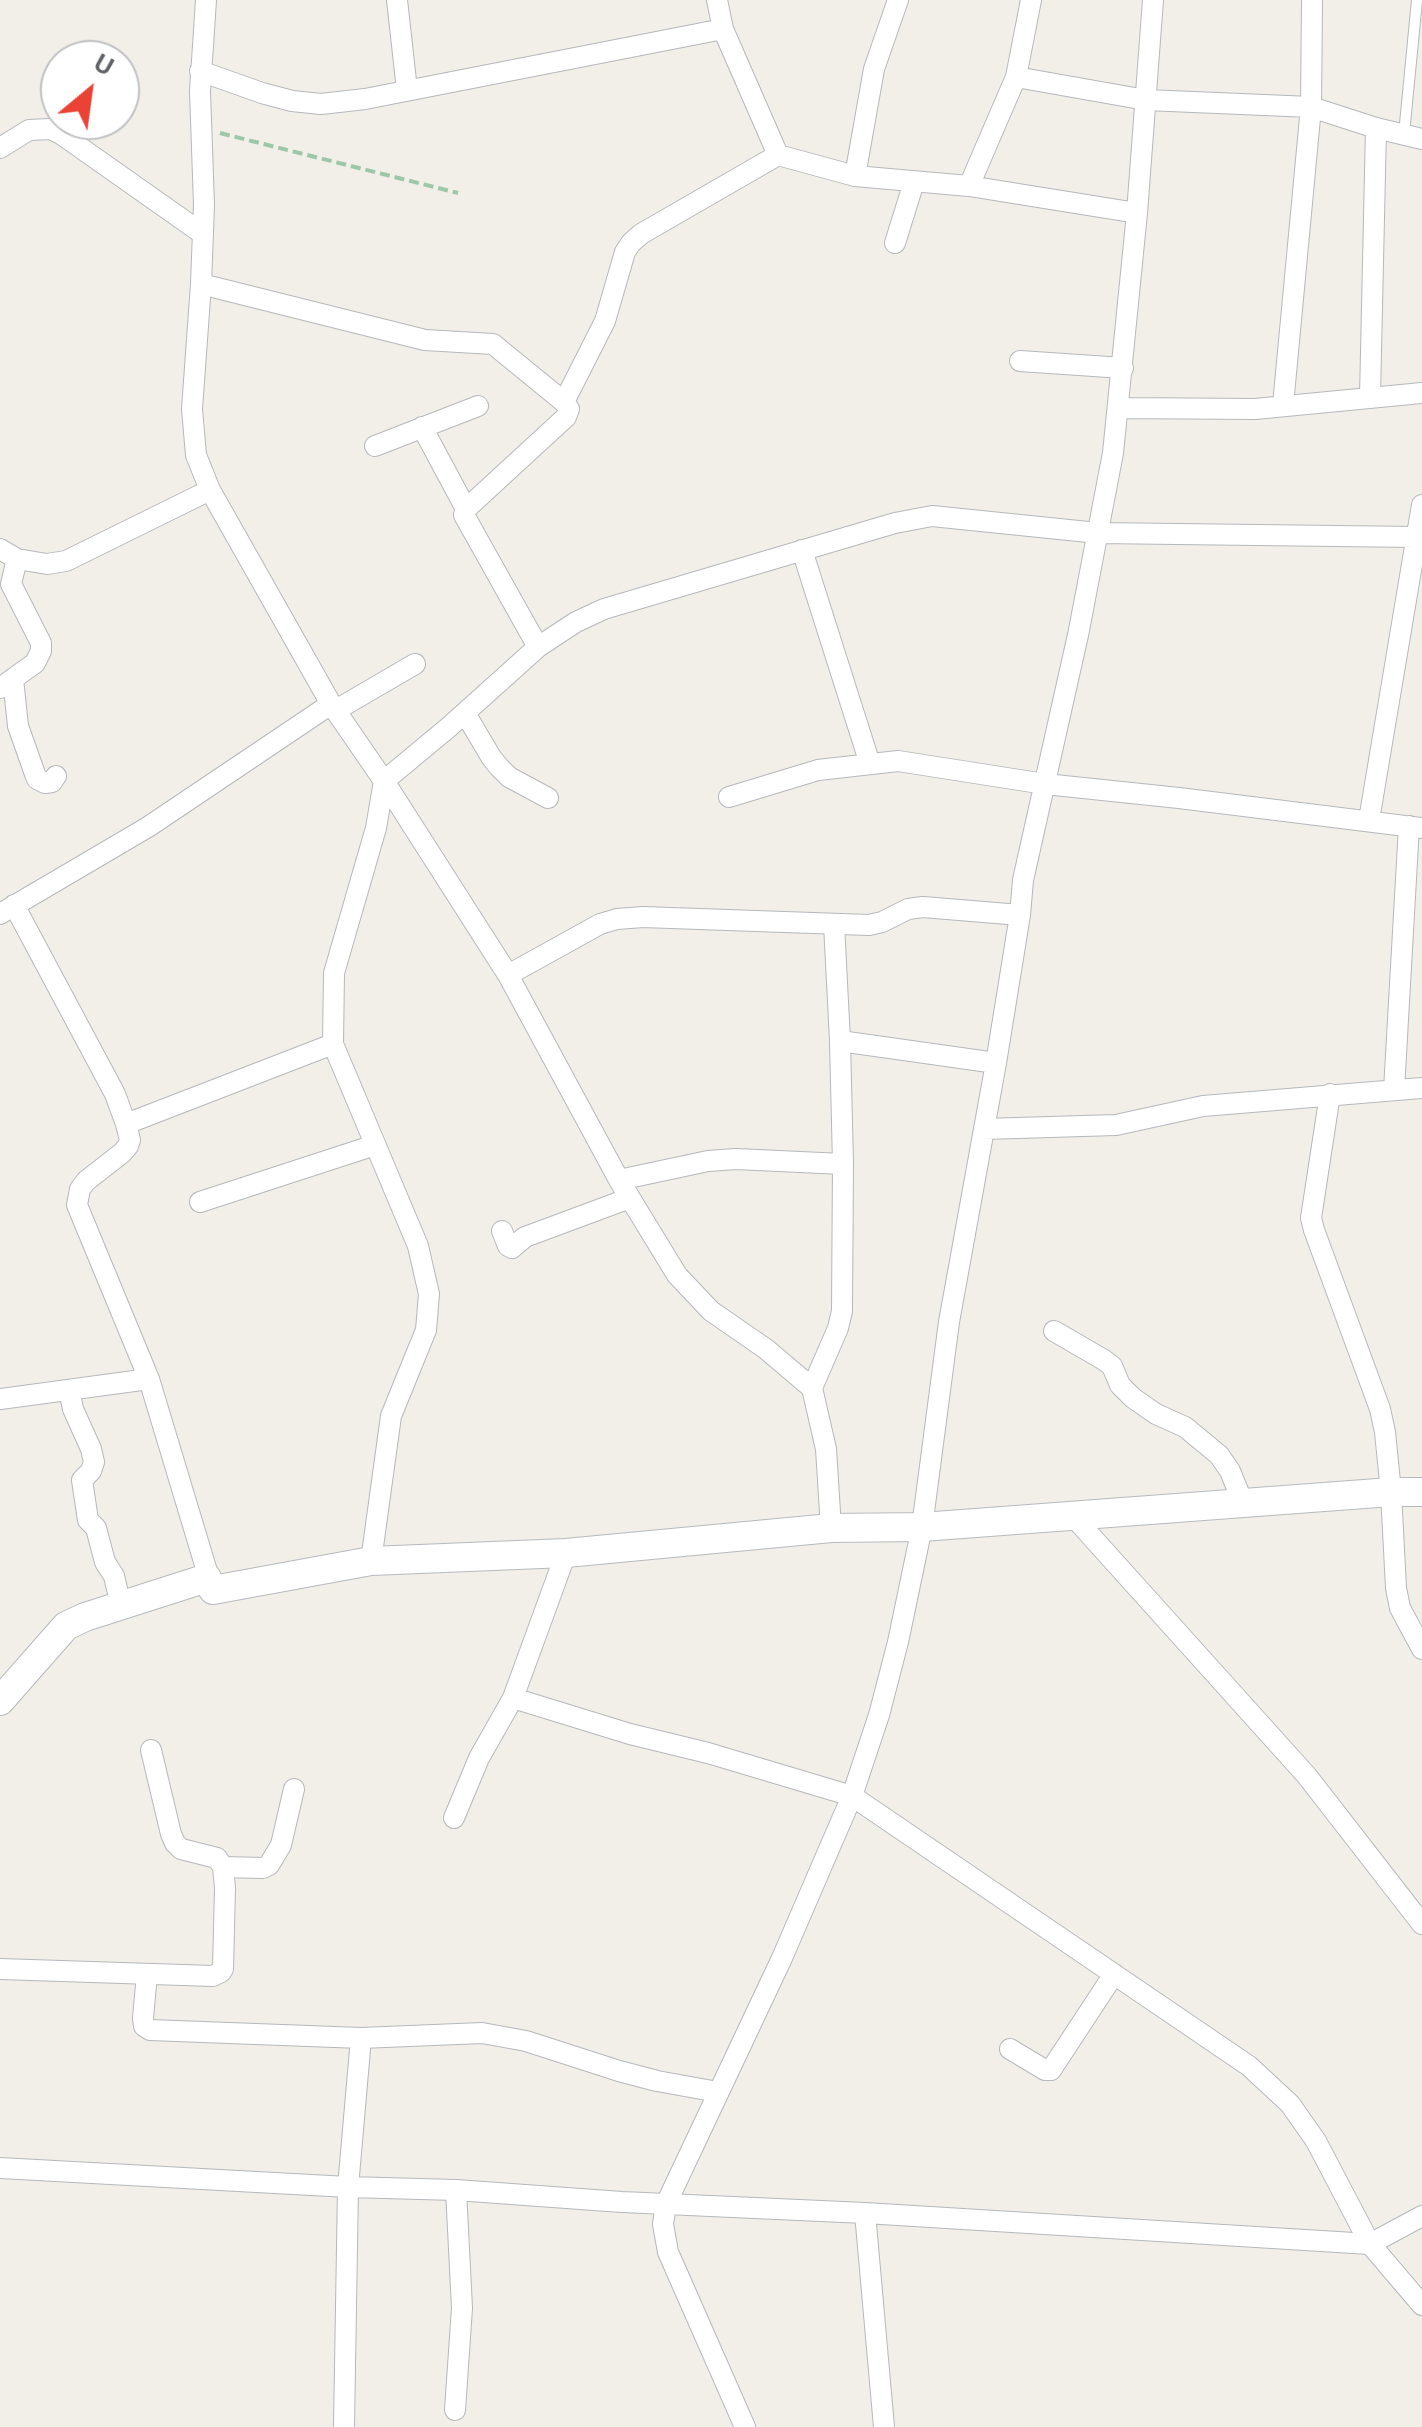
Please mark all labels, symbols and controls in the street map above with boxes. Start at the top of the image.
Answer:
north arrow [40,40,140,140]
text: U [89,49,118,82]

